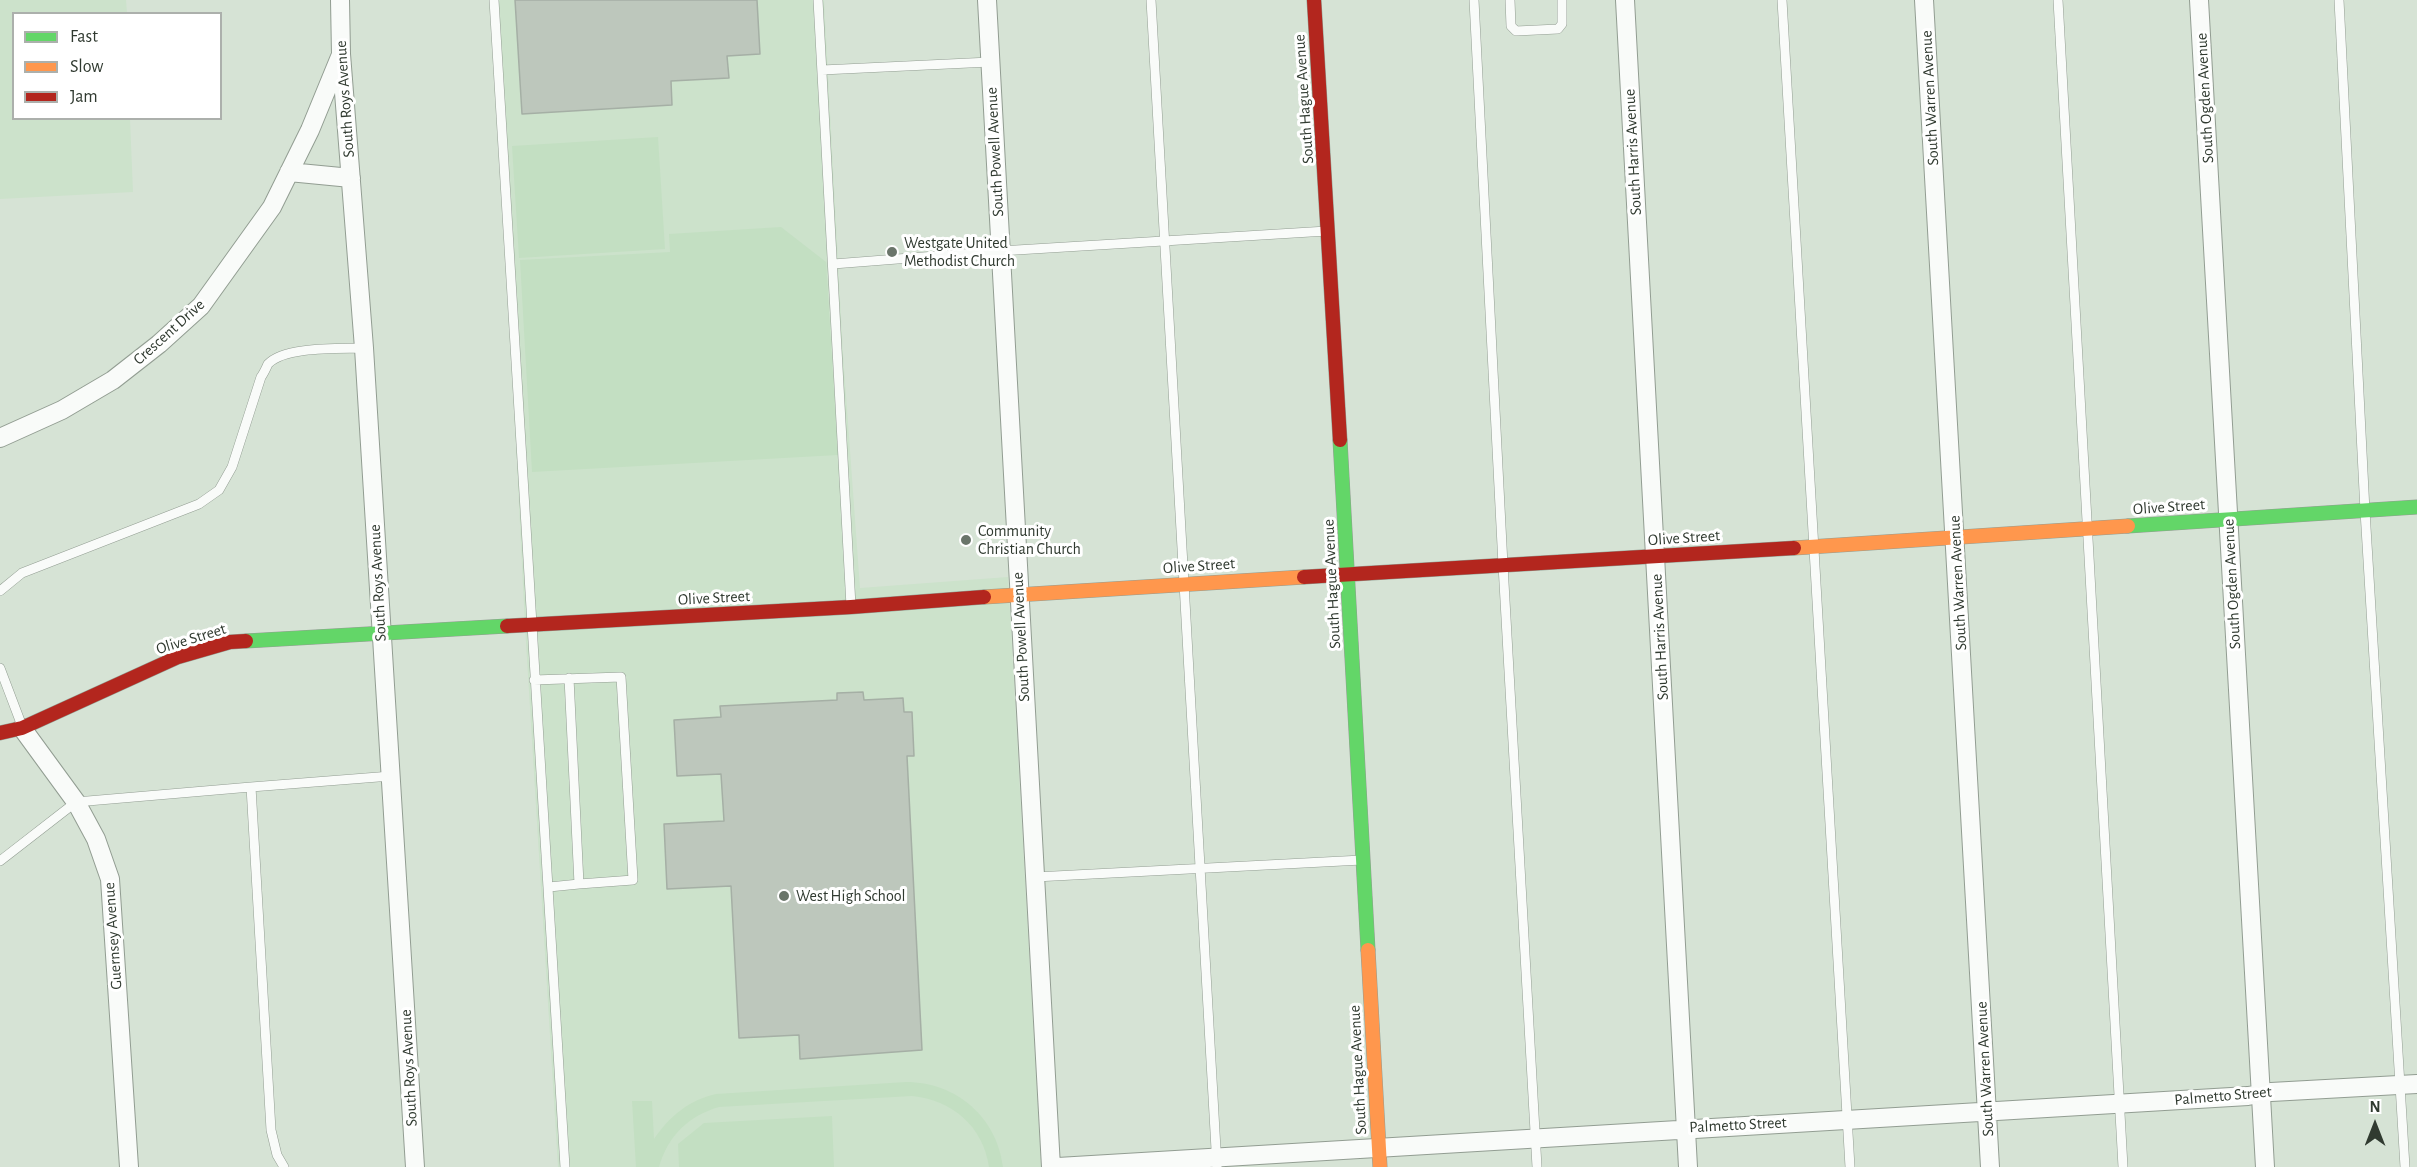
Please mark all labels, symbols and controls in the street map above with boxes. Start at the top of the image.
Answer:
legend [12,12,222,120]
text: Fast [70,28,98,46]
street label: South Warren Avenue [1917,30,1943,166]
street label: South Ogden Avenue [2192,32,2218,164]
street label: South Hague Avenue [1290,34,1318,164]
street label: South Roys Avenue [331,40,359,158]
text: Slow [70,58,103,76]
street label: South Powell Avenue [982,87,1008,217]
text: Jam [70,88,98,106]
street label: South Harris Avenue [1620,88,1646,216]
place label: Westgate United Methodist Church [904,233,1015,271]
marker: Westgate United Methodist Church [885,245,899,259]
street label: Crescent Drive [129,295,209,369]
street label: Olive Street [2132,495,2206,519]
street label: South Warren Avenue [1945,515,1971,651]
street label: South Ogden Avenue [2219,518,2245,650]
street label: South Hague Avenue [1319,519,1345,649]
place label: Community Christian Church [978,521,1081,559]
street label: South Roys Avenue [365,524,391,642]
street label: Olive Street [1647,526,1721,550]
marker: Community Christian Church [959,533,973,547]
street label: Olive Street [1162,554,1236,578]
street label: South Powell Avenue [1008,572,1034,702]
street label: South Harris Avenue [1647,573,1673,701]
street label: Olive Street [677,587,751,609]
street label: Olive Street [154,619,228,659]
street label: Guernsey Avenue [100,882,126,990]
place label: West High School [796,886,906,906]
marker: West High School [777,889,791,903]
street label: South Warren Avenue [1972,1001,1998,1137]
street label: South Hague Avenue [1345,1005,1371,1135]
street label: South Roys Avenue [396,1009,422,1127]
street label: Palmetto Street [2174,1082,2272,1110]
north arrow [2345,1095,2405,1155]
text: N [2369,1099,2381,1115]
street label: Palmetto Street [1689,1113,1787,1137]

